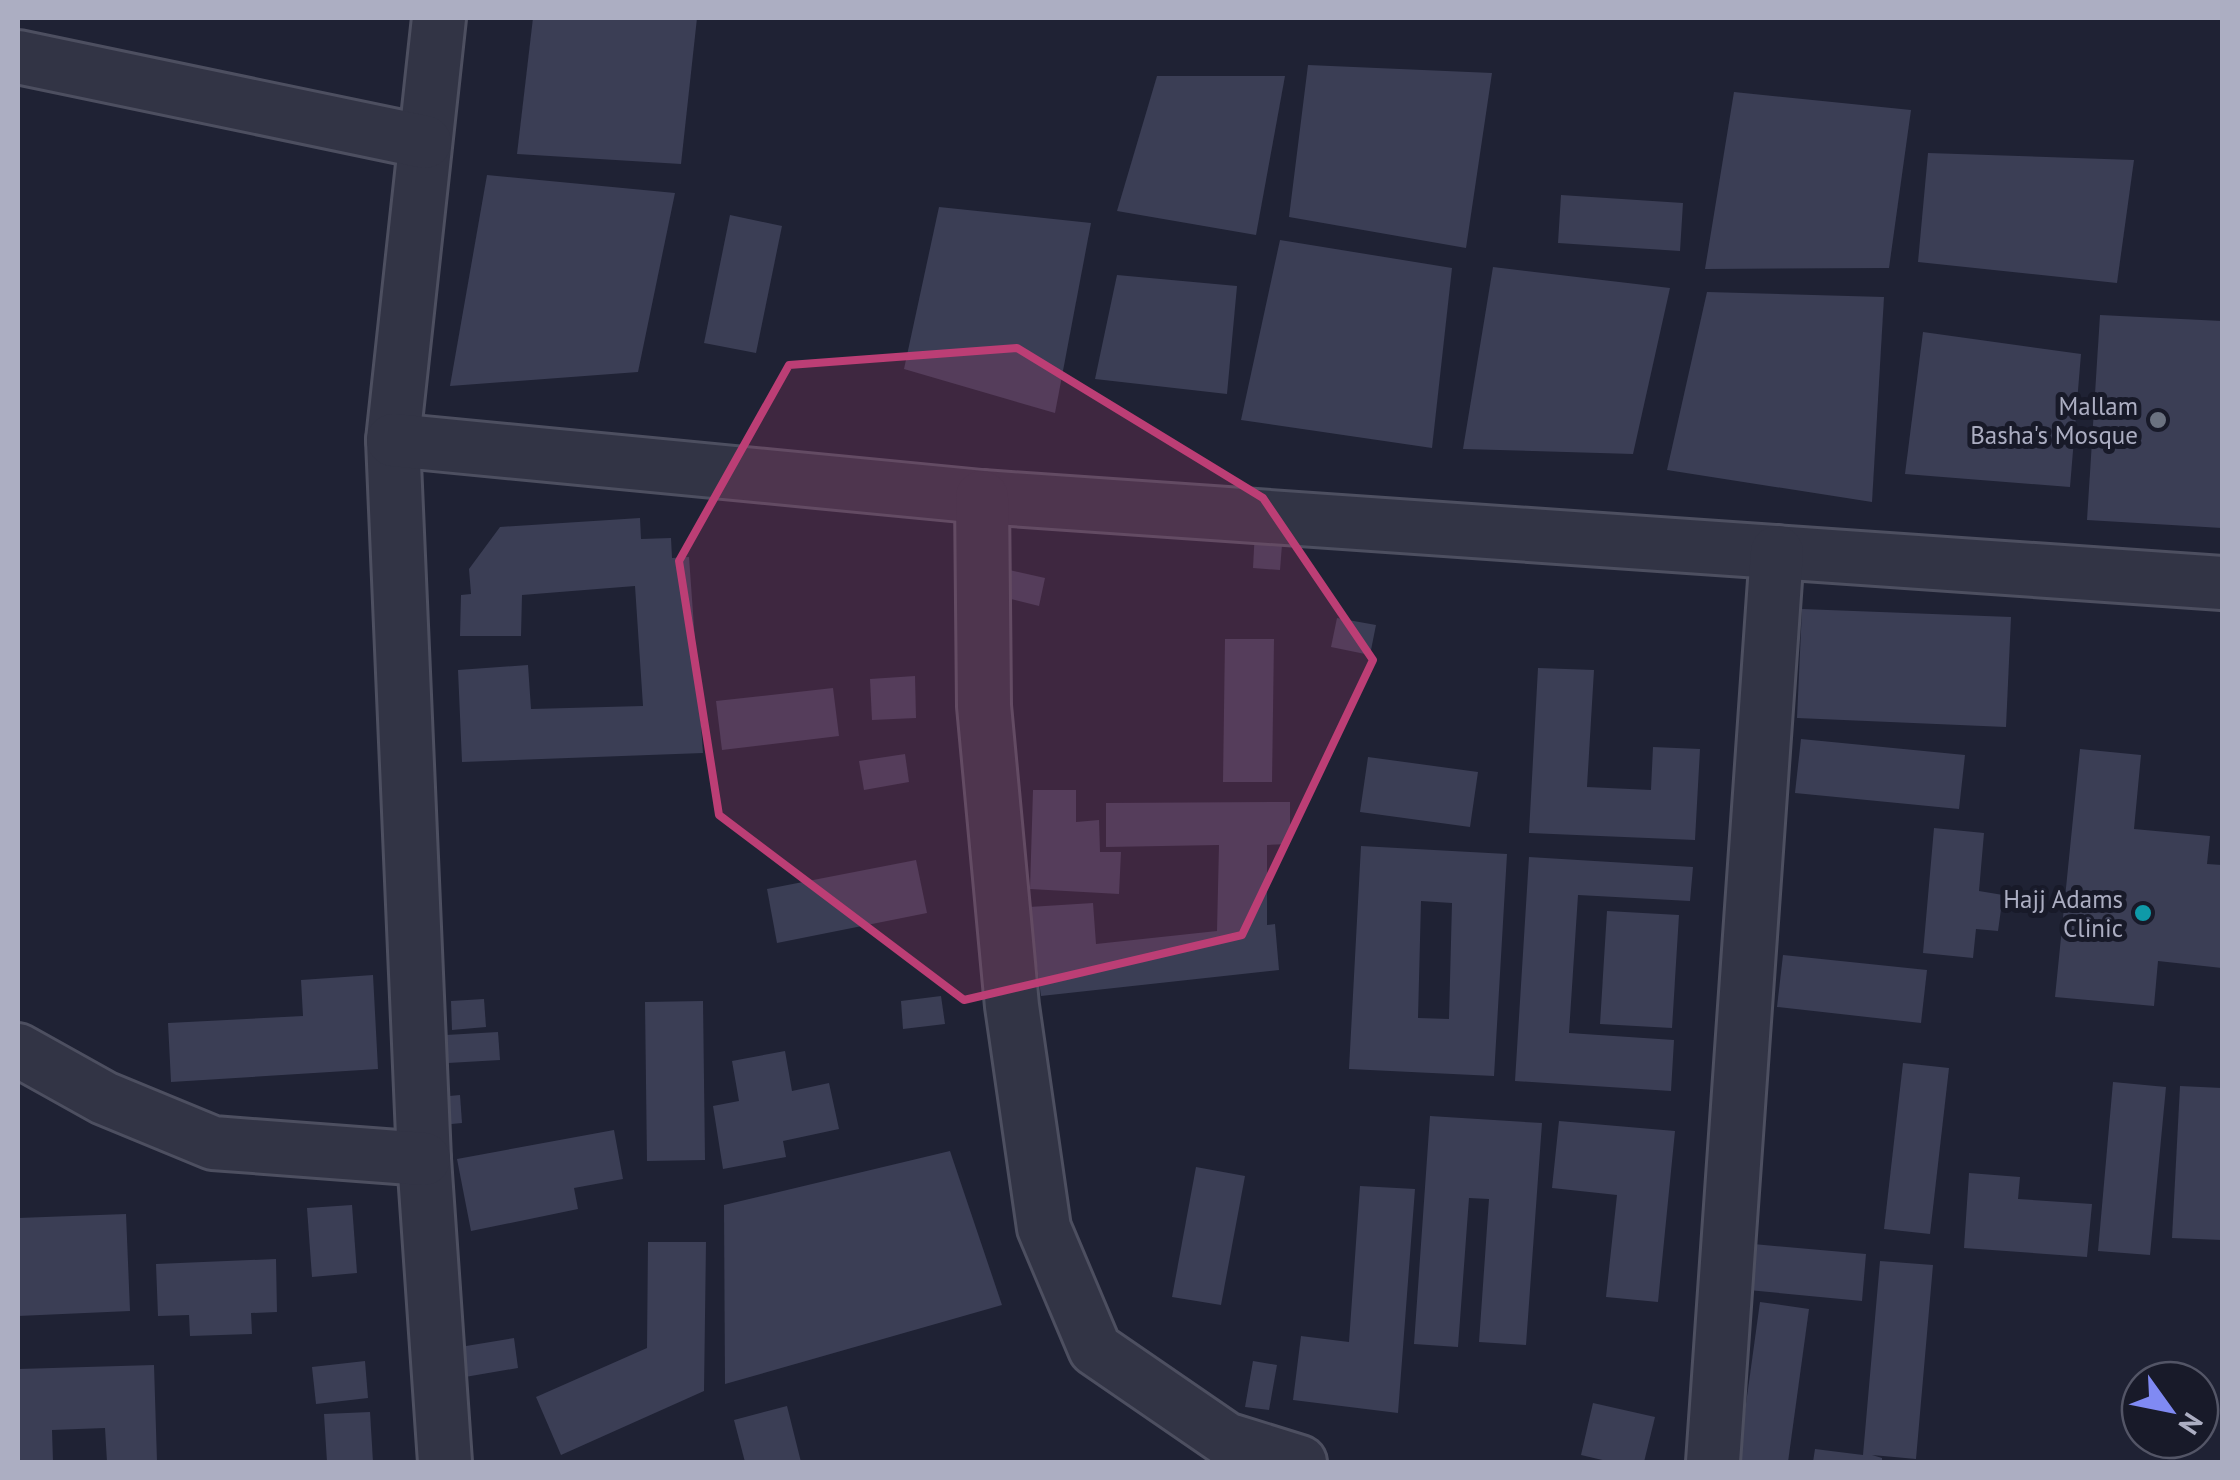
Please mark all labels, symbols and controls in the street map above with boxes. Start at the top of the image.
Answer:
place label: Mallam Basha's Mosque [1970,390,2138,451]
marker: Mallam Basha's Mosque [2147,409,2169,431]
place label: Hajj Adams Clinic [2003,883,2123,944]
marker: Hajj Adams Clinic [2132,902,2154,924]
north arrow [2120,1360,2220,1460]
text: N [2171,1406,2212,1442]

